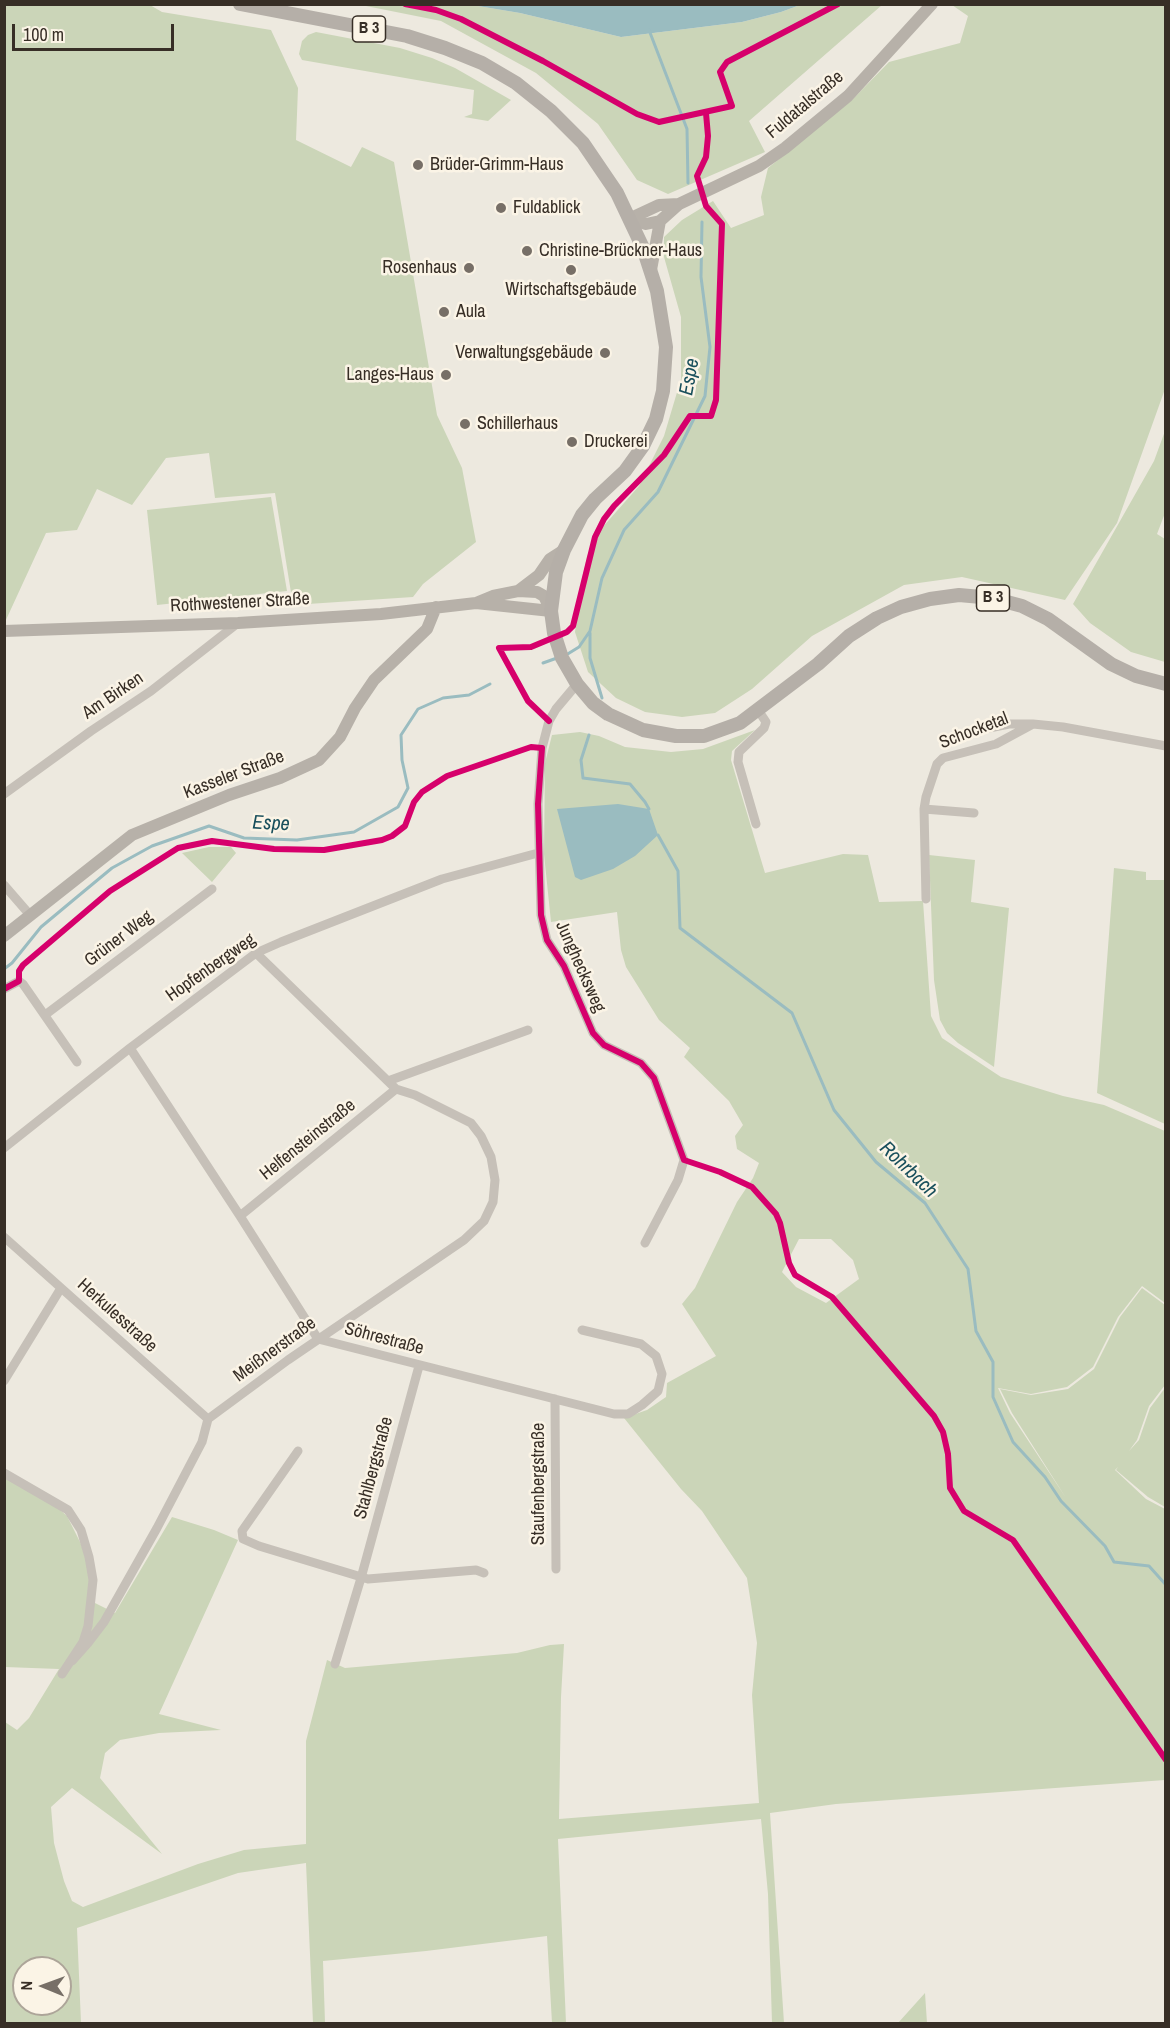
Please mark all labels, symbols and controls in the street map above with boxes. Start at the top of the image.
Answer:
scale bar [15,12,177,50]
road number: B 3 [352,16,386,42]
text: 100 m [23,22,64,47]
street label: Fuldatalstraße [762,66,848,144]
place label: Brüder-Grimm-Haus [430,154,564,176]
marker: Brüder-Grimm-Haus [411,158,425,172]
place label: Fuldablick [513,197,580,219]
marker: Fuldablick [494,201,508,215]
place label: Christine-Brückner-Haus [539,240,702,262]
marker: Christine-Brückner-Haus [520,244,534,258]
place label: Rosenhaus [382,257,457,279]
marker: Rosenhaus [462,261,476,275]
marker: Wirtschaftsgebäude [564,263,578,277]
place label: Wirtschaftsgebäude [505,279,637,301]
place label: Aula [456,301,486,323]
marker: Aula [437,305,451,319]
place label: Verwaltungsgebäude [455,342,593,364]
marker: Verwaltungsgebäude [598,346,612,360]
water label: Espe [675,357,705,397]
place label: Langes-Haus [346,364,434,386]
marker: Langes-Haus [439,368,453,382]
place label: Schillerhaus [477,413,558,435]
marker: Schillerhaus [458,417,472,431]
place label: Druckerei [584,431,648,453]
marker: Druckerei [565,435,579,449]
road number: B 3 [976,585,1010,611]
street label: Rothwestener Straße [170,589,310,617]
street label: Am Birken [78,668,148,724]
street label: Schocketal [936,708,1012,754]
street label: Kasseler Straße [181,746,287,804]
water label: Espe [252,811,290,837]
street label: Grüner Weg [81,906,157,972]
street label: Junghecksweg [550,918,610,1016]
street label: Hopfenbergweg [162,929,260,1007]
street label: Helfensteinstraße [256,1095,360,1185]
water label: Rohrbach [874,1137,942,1203]
street label: Herkulesstraße [73,1274,161,1358]
street label: Meißnerstraße [230,1313,320,1387]
street label: Söhrestraße [342,1318,426,1360]
street label: Stahlbergstraße [350,1414,398,1522]
street label: Staufenbergstraße [528,1423,550,1545]
north arrow [12,1956,72,2016]
text: N [15,1981,37,1991]

